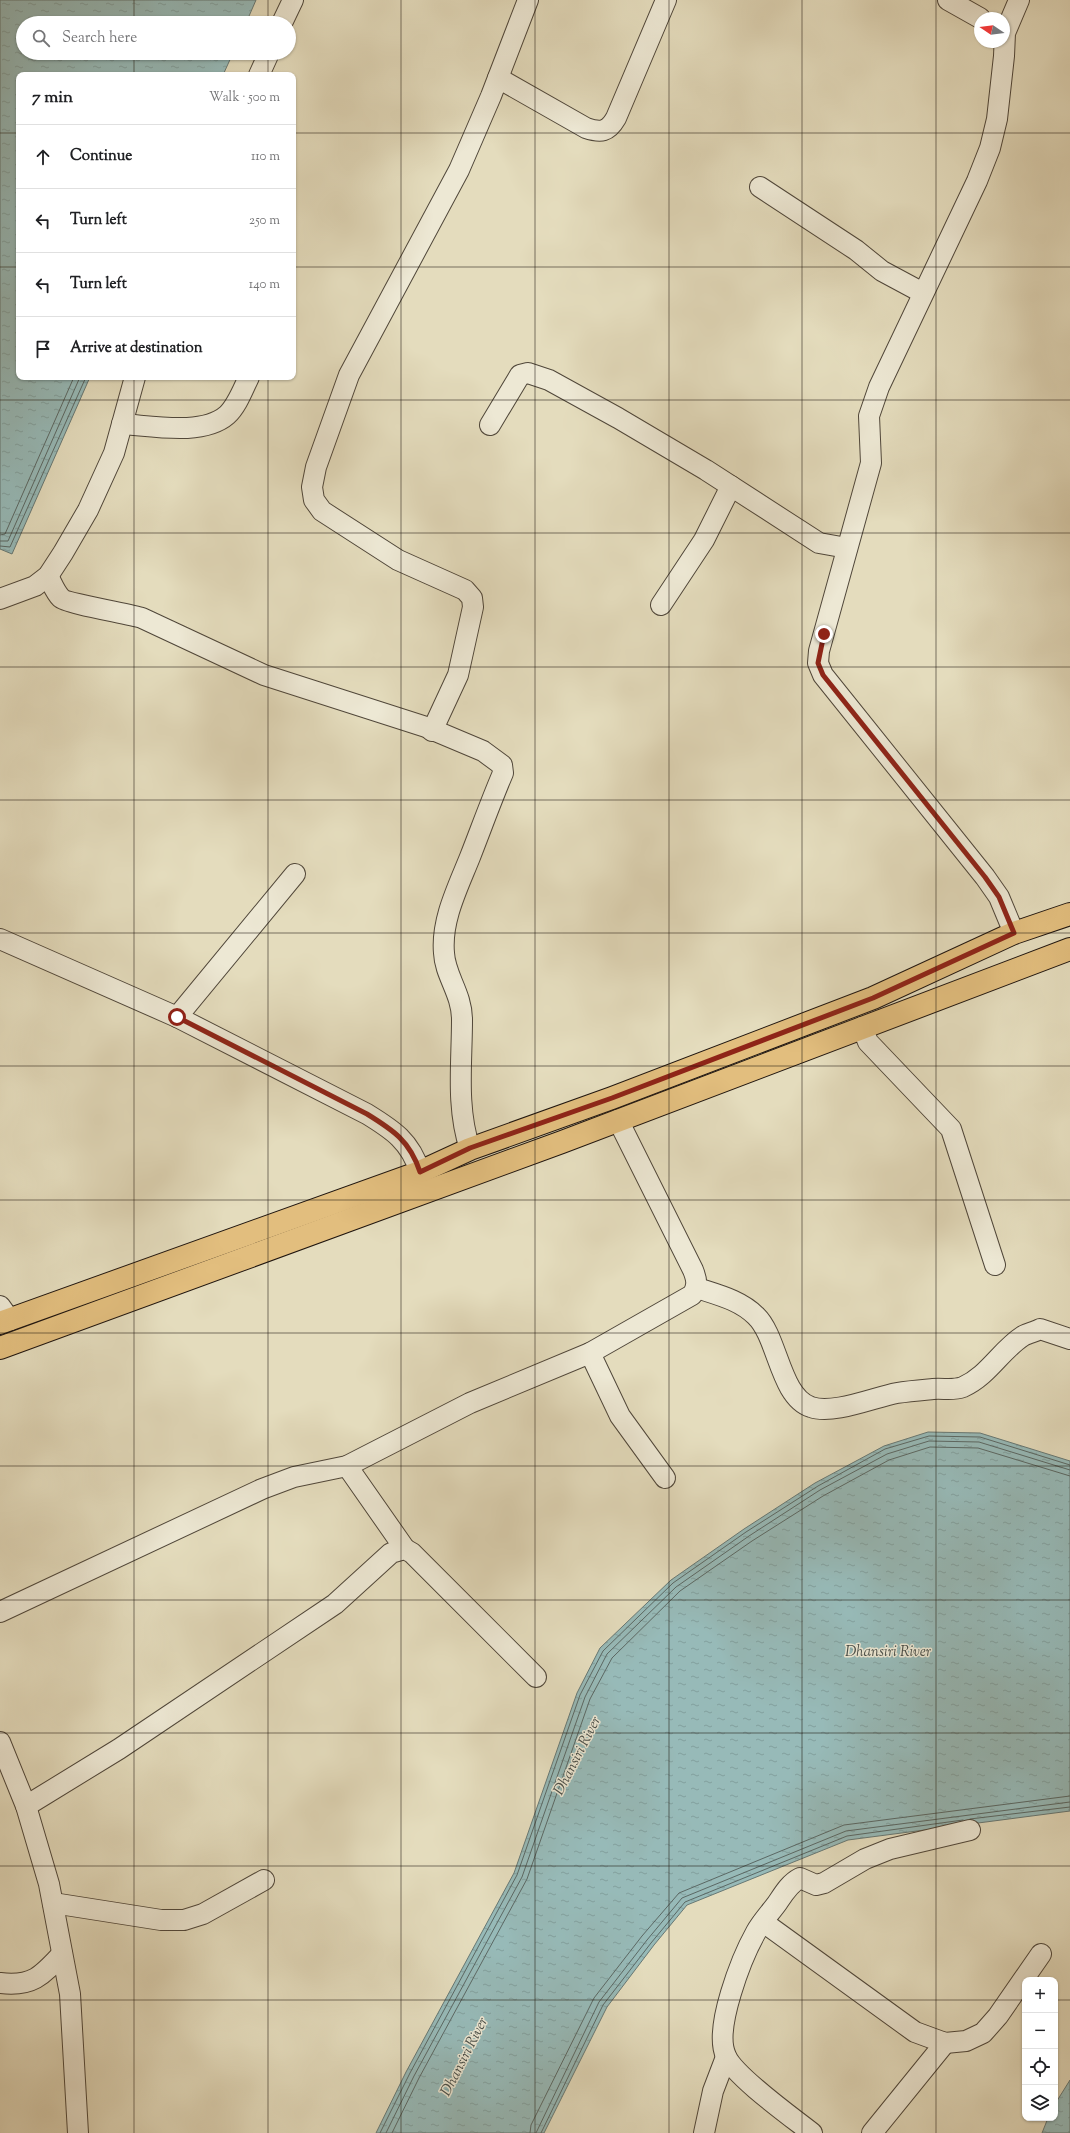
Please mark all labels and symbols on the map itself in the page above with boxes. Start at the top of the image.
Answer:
north arrow [974,12,1010,48]
route end [815,625,833,643]
route start [168,1008,186,1026]
water label: Dhansiri River [845,1642,932,1663]
water label: Dhansiri River [549,1712,607,1799]
water label: Dhansiri River [436,2013,494,2100]

